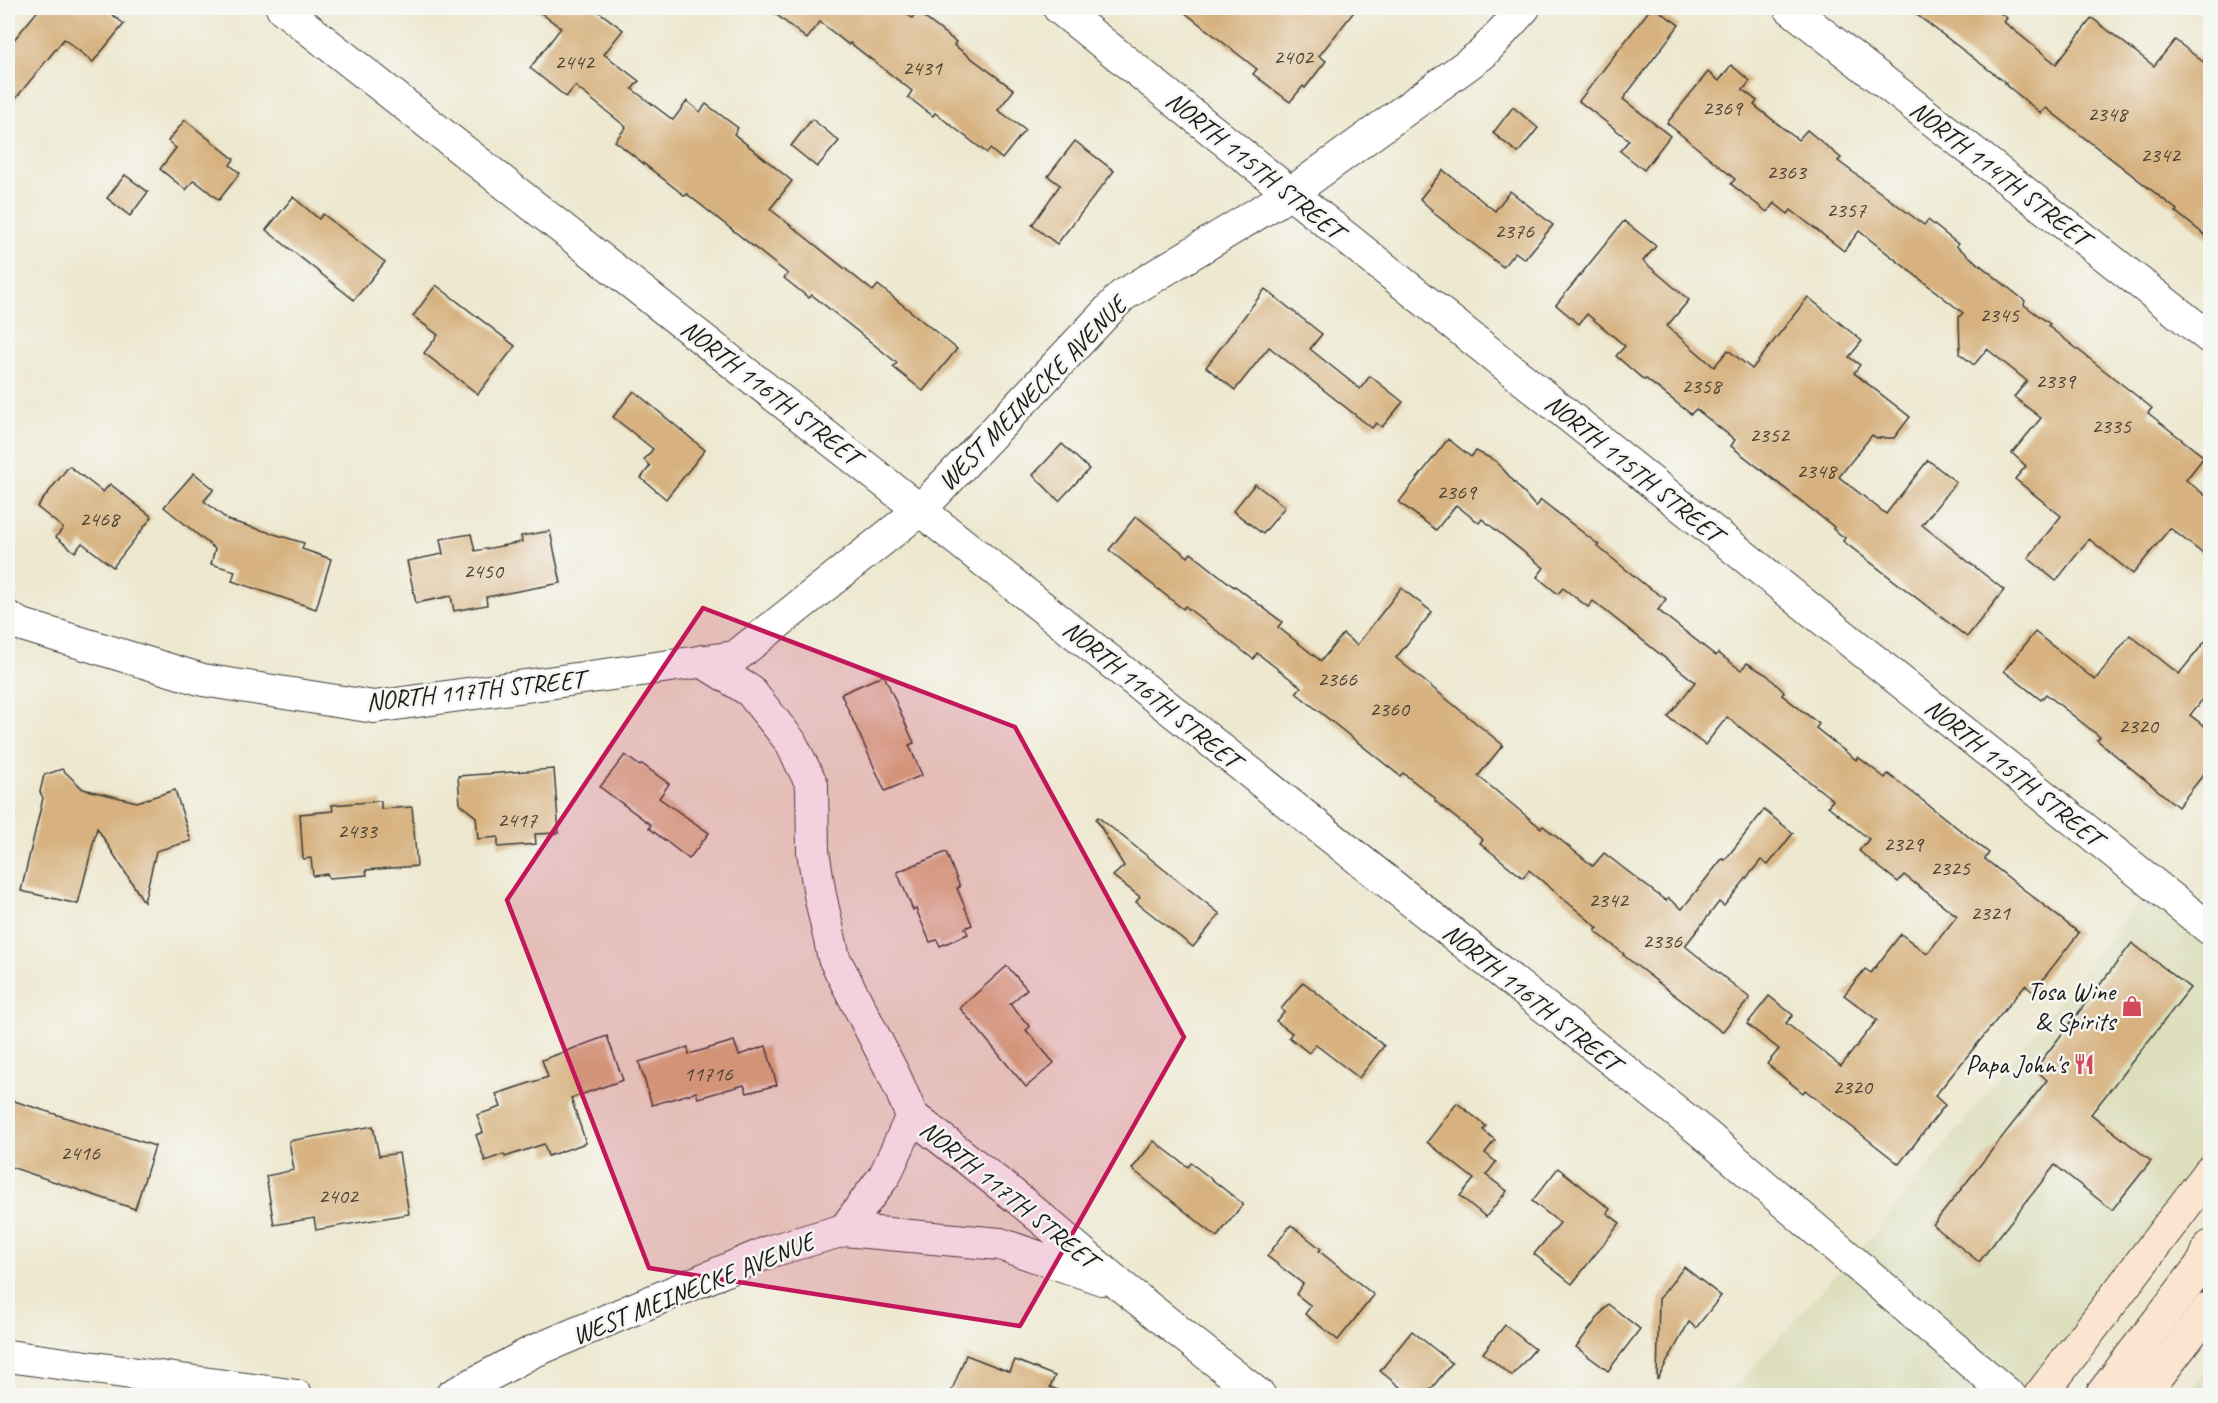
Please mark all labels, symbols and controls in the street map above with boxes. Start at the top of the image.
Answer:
house number: 2402 [1273,43,1315,71]
house number: 2442 [554,48,596,76]
house number: 2431 [902,54,943,82]
street label: NORTH 115TH STREET [1159,84,1356,252]
street label: NORTH 114TH STREET [1903,93,2102,258]
house number: 2369 [1702,94,1744,122]
house number: 2348 [2087,100,2129,128]
house number: 2342 [2140,141,2182,169]
house number: 2363 [1766,158,1808,186]
house number: 2357 [1826,196,1867,224]
house number: 2376 [1494,217,1535,245]
street label: WEST MEINECKE AVENUE [931,286,1136,498]
house number: 2345 [1979,301,2020,329]
street label: NORTH 116TH STREET [674,312,873,477]
house number: 2339 [2035,367,2077,395]
house number: 2358 [1681,372,1723,400]
street label: NORTH 115TH STREET [1538,387,1735,555]
house number: 2335 [2091,412,2132,440]
house number: 2352 [1749,421,1791,449]
house number: 2348 [1796,457,1838,485]
house number: 2369 [1436,478,1478,506]
house number: 2468 [79,505,121,533]
house number: 2450 [463,557,505,585]
street label: NORTH 116TH STREET [1056,613,1253,781]
street label: NORTH 117TH STREET [365,662,593,718]
house number: 2366 [1317,665,1358,693]
street label: NORTH 115TH STREET [1918,691,2115,859]
house number: 2360 [1369,695,1411,723]
house number: 2320 [2118,712,2160,740]
house number: 2417 [497,806,538,834]
house number: 2433 [337,817,379,845]
house number: 2329 [1883,830,1925,858]
house number: 2325 [1930,854,1971,882]
house number: 2342 [1588,886,1630,914]
house number: 2321 [1970,899,2011,927]
street label: NORTH 116TH STREET [1436,916,1633,1084]
house number: 2336 [1642,927,1683,955]
place label: Tosa Wine & Spirits [2027,975,2118,1038]
shop icon: Tosa Wine & Spirits [2120,994,2144,1018]
place label: Papa John's [1966,1048,2069,1081]
restaurant icon: Papa John's [2072,1052,2096,1076]
house number: 11716 [683,1060,734,1088]
house number: 2320 [1832,1073,1874,1101]
street label: NORTH 117TH STREET [913,1113,1110,1281]
house number: 2416 [60,1139,101,1167]
house number: 2402 [318,1182,360,1210]
street label: WEST MEINECKE AVENUE [567,1223,822,1352]

